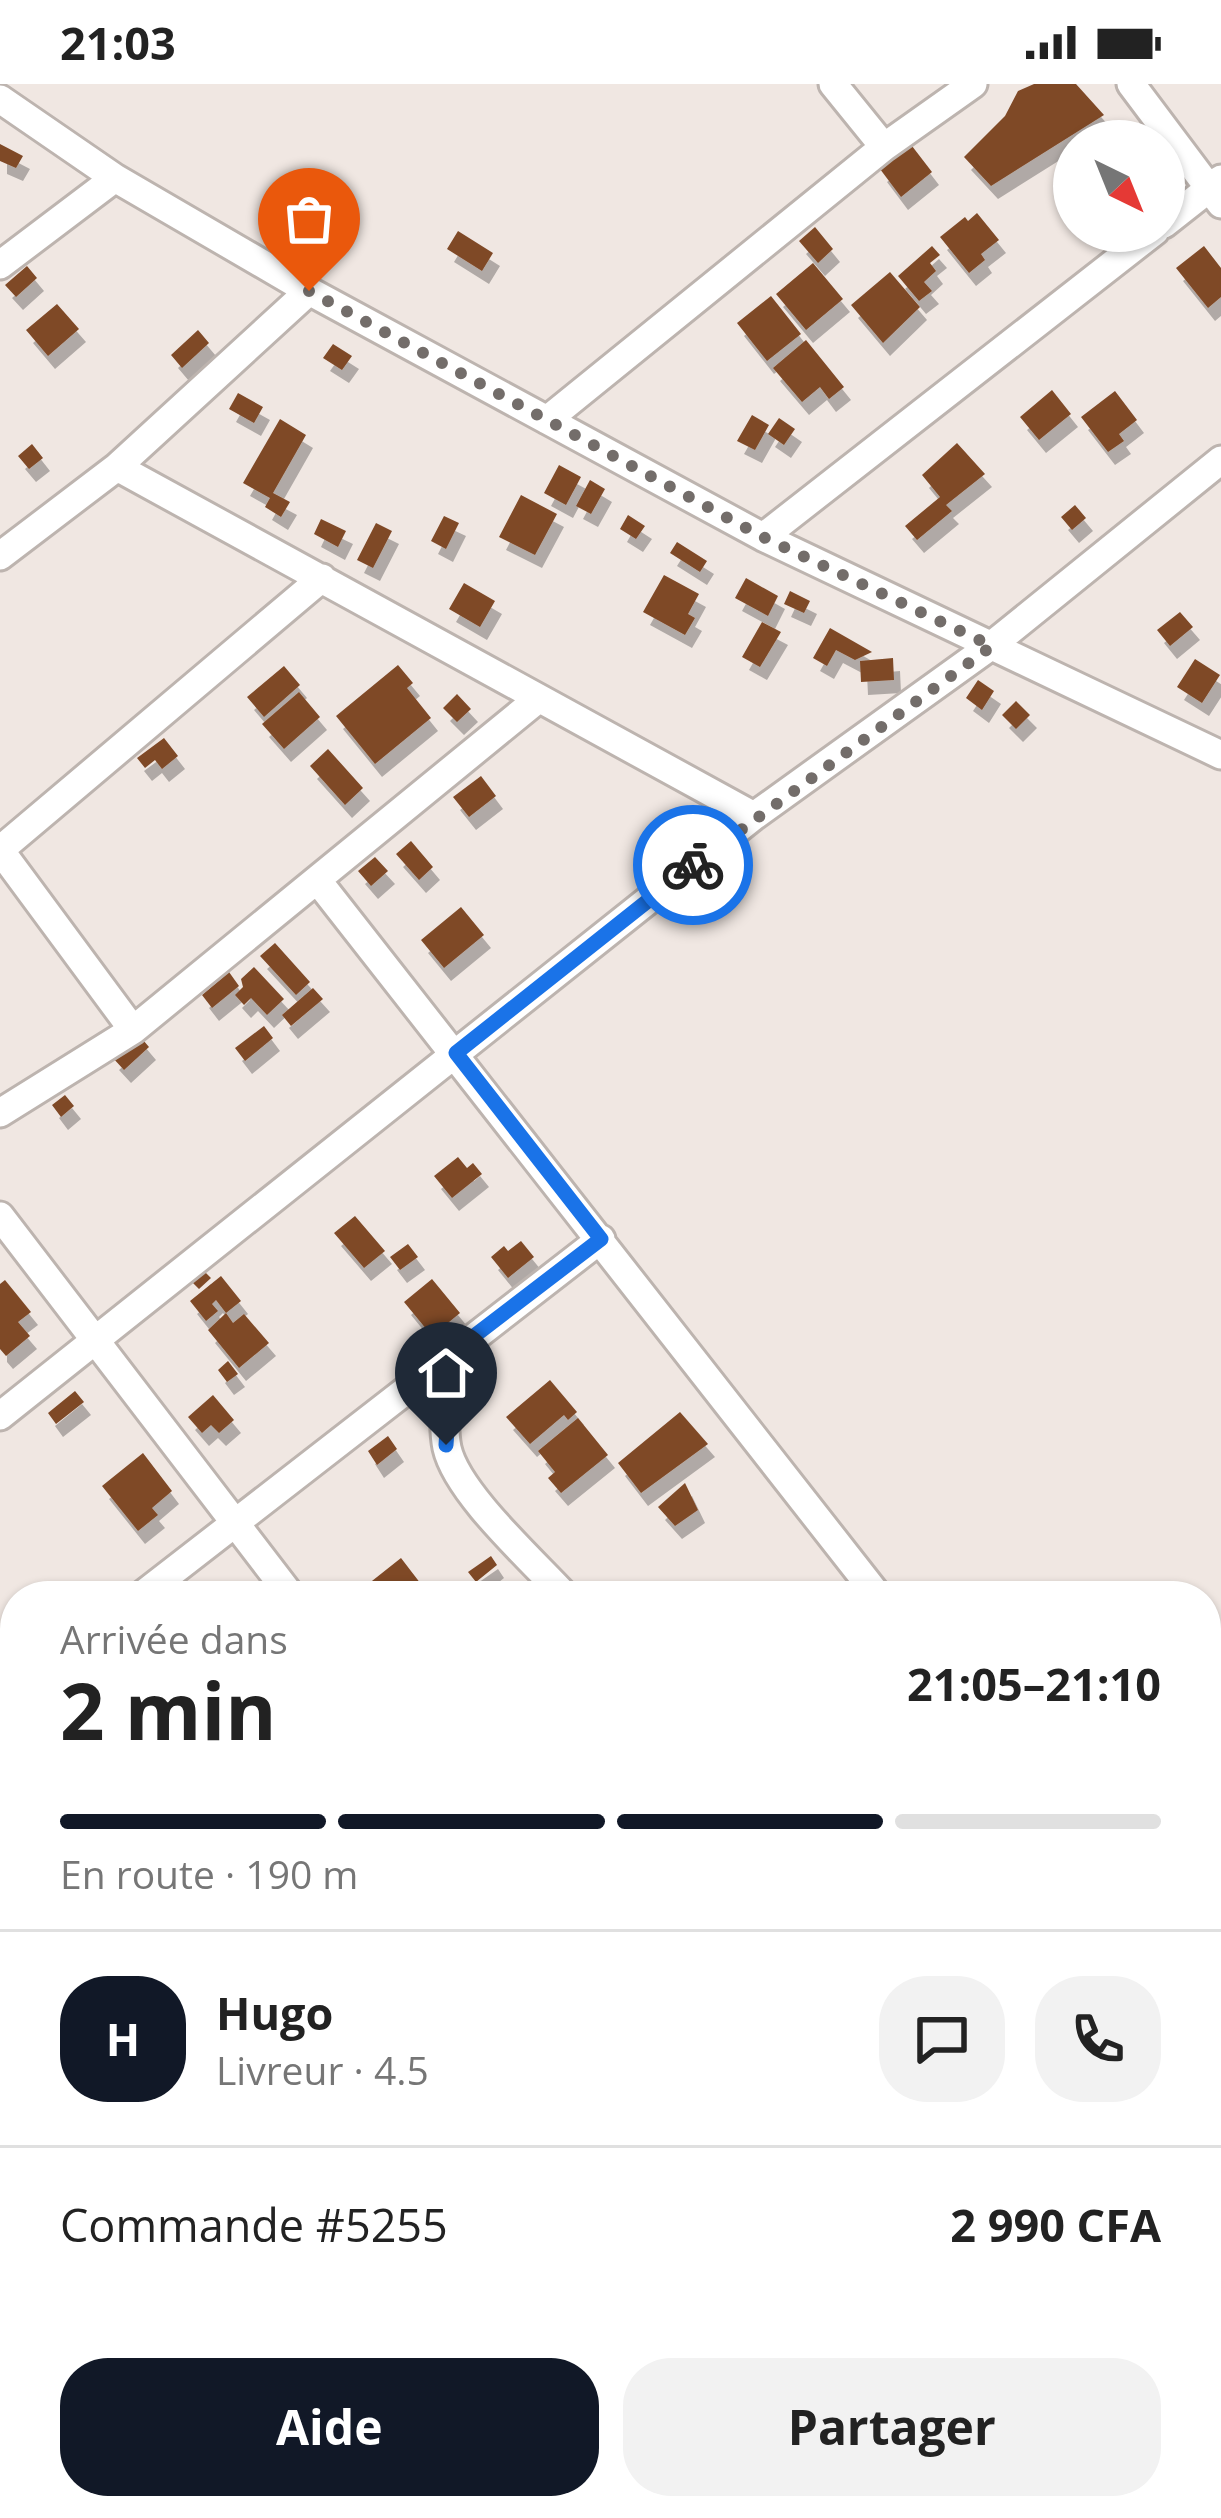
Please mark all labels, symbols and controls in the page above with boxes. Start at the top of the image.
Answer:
text: 21:03 [60,12,176,73]
north arrow [1053,120,1185,252]
map controls [1053,120,1185,252]
pin [258,168,360,291]
icon: bag [276,186,342,252]
courier [633,805,753,925]
icon: bike [660,832,726,898]
pin [395,1322,497,1445]
icon: home [413,1340,479,1406]
text: Arrivée dans [60,1612,288,1665]
text: 21:05–21:10 [907,1653,1161,1714]
text: 2 min [60,1657,277,1763]
text: En route · 190 m [60,1847,358,1900]
button: chat [879,1976,1005,2102]
button: phone [1035,1976,1161,2102]
text: Hugo [216,1982,333,2043]
text: H [106,2008,140,2069]
text: Livreur · 4.5 [216,2043,429,2096]
text: Commande #5255 [60,2194,448,2255]
text: 2 990 CFA [950,2194,1161,2255]
button: Aide [60,2358,599,2496]
button: Partager [623,2358,1161,2496]

